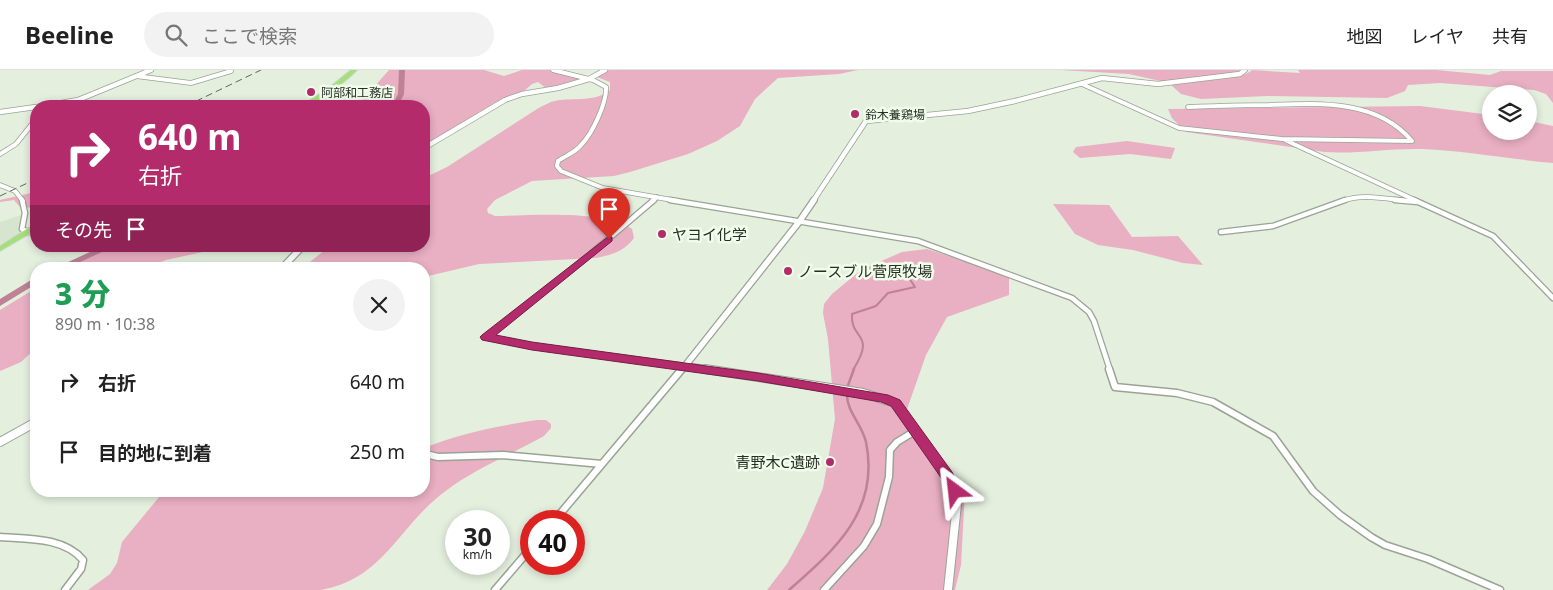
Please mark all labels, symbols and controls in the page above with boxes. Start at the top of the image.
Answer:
search box [144,12,494,57]
text: Beeline [25,18,114,51]
icon: search [162,21,190,49]
text: ここで検索 [202,23,297,49]
text: 地図 [1347,24,1383,48]
text: レイヤ [1411,24,1464,48]
text: 共有 [1492,24,1528,48]
place label: 阿部和工務店 [321,84,393,101]
map controls [1482,85,1537,140]
button: layers [1482,85,1537,140]
marker: 阿部和工務店 [305,86,317,98]
place label: 鈴木養鶏場 [865,106,925,123]
marker: 鈴木養鶏場 [849,108,861,120]
text: 640 m [138,113,241,160]
icon: right [55,120,120,185]
text: 右折 [138,160,182,190]
pin [588,188,630,239]
icon: arrive [595,195,623,223]
icon: arrive [122,215,150,243]
text: その先 [55,217,112,243]
place label: ヤヨイ化学 [672,224,747,244]
marker: ヤヨイ化学 [656,228,668,240]
place label: ノースブル菅原牧場 [798,261,932,281]
marker: ノースブル菅原牧場 [782,265,794,277]
text: 3 分 [55,273,110,314]
button: close [353,279,405,331]
text: 890 m · 10:38 [55,313,155,335]
icon: right [55,368,83,396]
text: 640 m [350,369,405,395]
text: 右折 [98,370,136,396]
icon: arrive [55,438,83,466]
text: 250 m [350,439,405,465]
text: 目的地に到着 [98,440,212,466]
place label: 青野木C遺跡 [736,452,820,472]
marker: 青野木C遺跡 [824,456,836,468]
position arrow [928,464,980,516]
speed limit sign: 40 [520,510,585,575]
text: 30 [463,519,492,553]
text: km/h [463,546,492,563]

